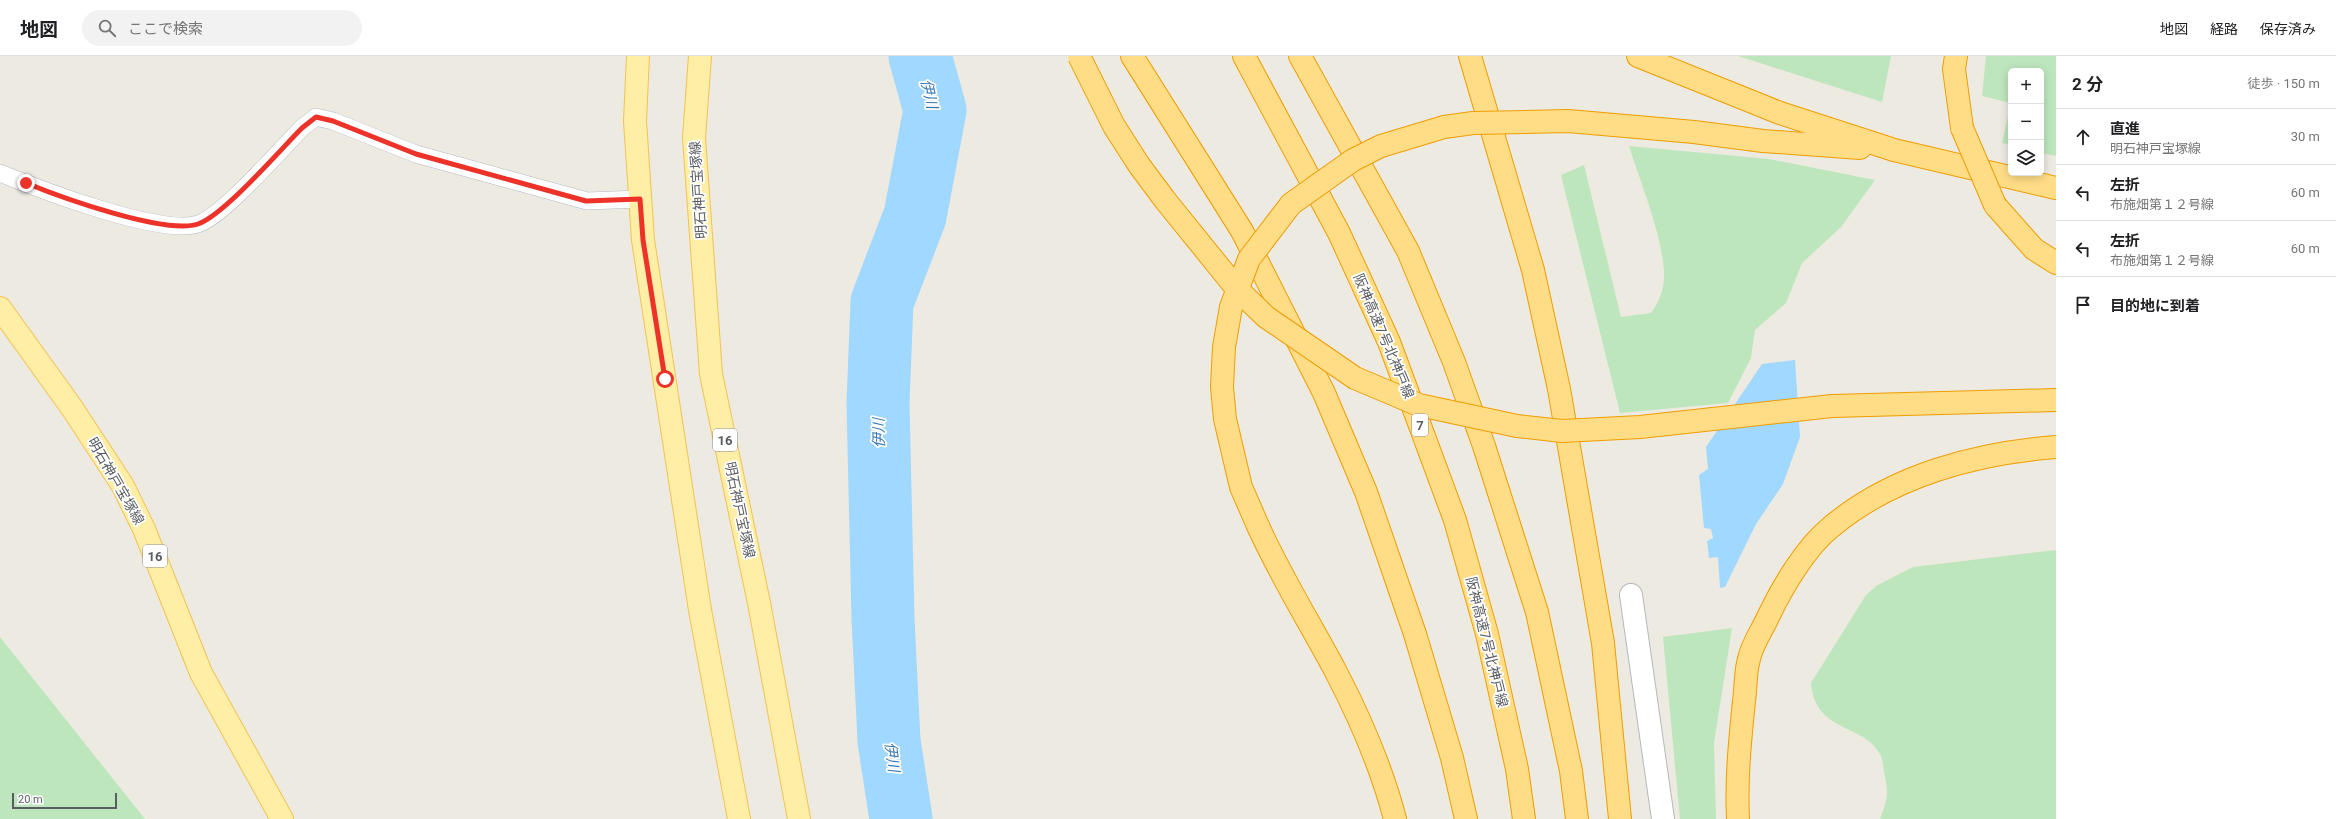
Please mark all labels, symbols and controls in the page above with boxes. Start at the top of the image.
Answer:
search box [82,10,362,46]
icon: search [96,17,118,39]
text: 地図 [20,18,58,41]
text: ここで検索 [128,20,203,38]
text: 地図 [2160,21,2188,37]
text: 経路 [2210,21,2238,37]
text: 保存済み [2260,21,2316,37]
map controls [2008,68,2044,176]
button: + [2008,68,2044,104]
text: 2 分 [2072,74,2103,94]
text: 徒歩 · 150 m [2248,76,2320,91]
water label: 伊川 [917,77,942,113]
button: − [2008,104,2044,140]
text: 直進 [2110,120,2140,138]
icon: ahead [2072,126,2094,148]
text: 30 m [2291,129,2320,144]
button: layers [2008,140,2044,176]
street label: 明石神戸宝塚線 [687,141,709,239]
text: 明石神戸宝塚線 [2110,141,2201,156]
route end [17,174,35,192]
text: 左折 [2110,176,2140,194]
icon: left [2072,182,2094,204]
text: 60 m [2291,185,2320,200]
text: 布施畑第１２号線 [2110,197,2214,212]
text: 左折 [2110,232,2140,250]
icon: left [2072,238,2094,260]
text: 60 m [2291,241,2320,256]
text: 布施畑第１２号線 [2110,253,2214,268]
street label: 阪神高速7号北神戸線 [1350,271,1418,401]
icon: arrive [2072,294,2094,316]
text: 目的地に到着 [2110,297,2200,315]
route start [656,370,674,388]
road number: 7 [1412,414,1428,436]
water label: 伊川 [870,416,888,448]
road number: 16 [713,429,737,451]
street label: 明石神戸宝塚線 [85,435,147,527]
street label: 明石神戸宝塚線 [722,460,758,560]
road number: 16 [143,545,167,567]
street label: 阪神高速7号北神戸線 [1463,575,1511,709]
water label: 伊川 [881,741,903,775]
scale bar [12,791,117,810]
text: 20 m [18,793,43,806]

